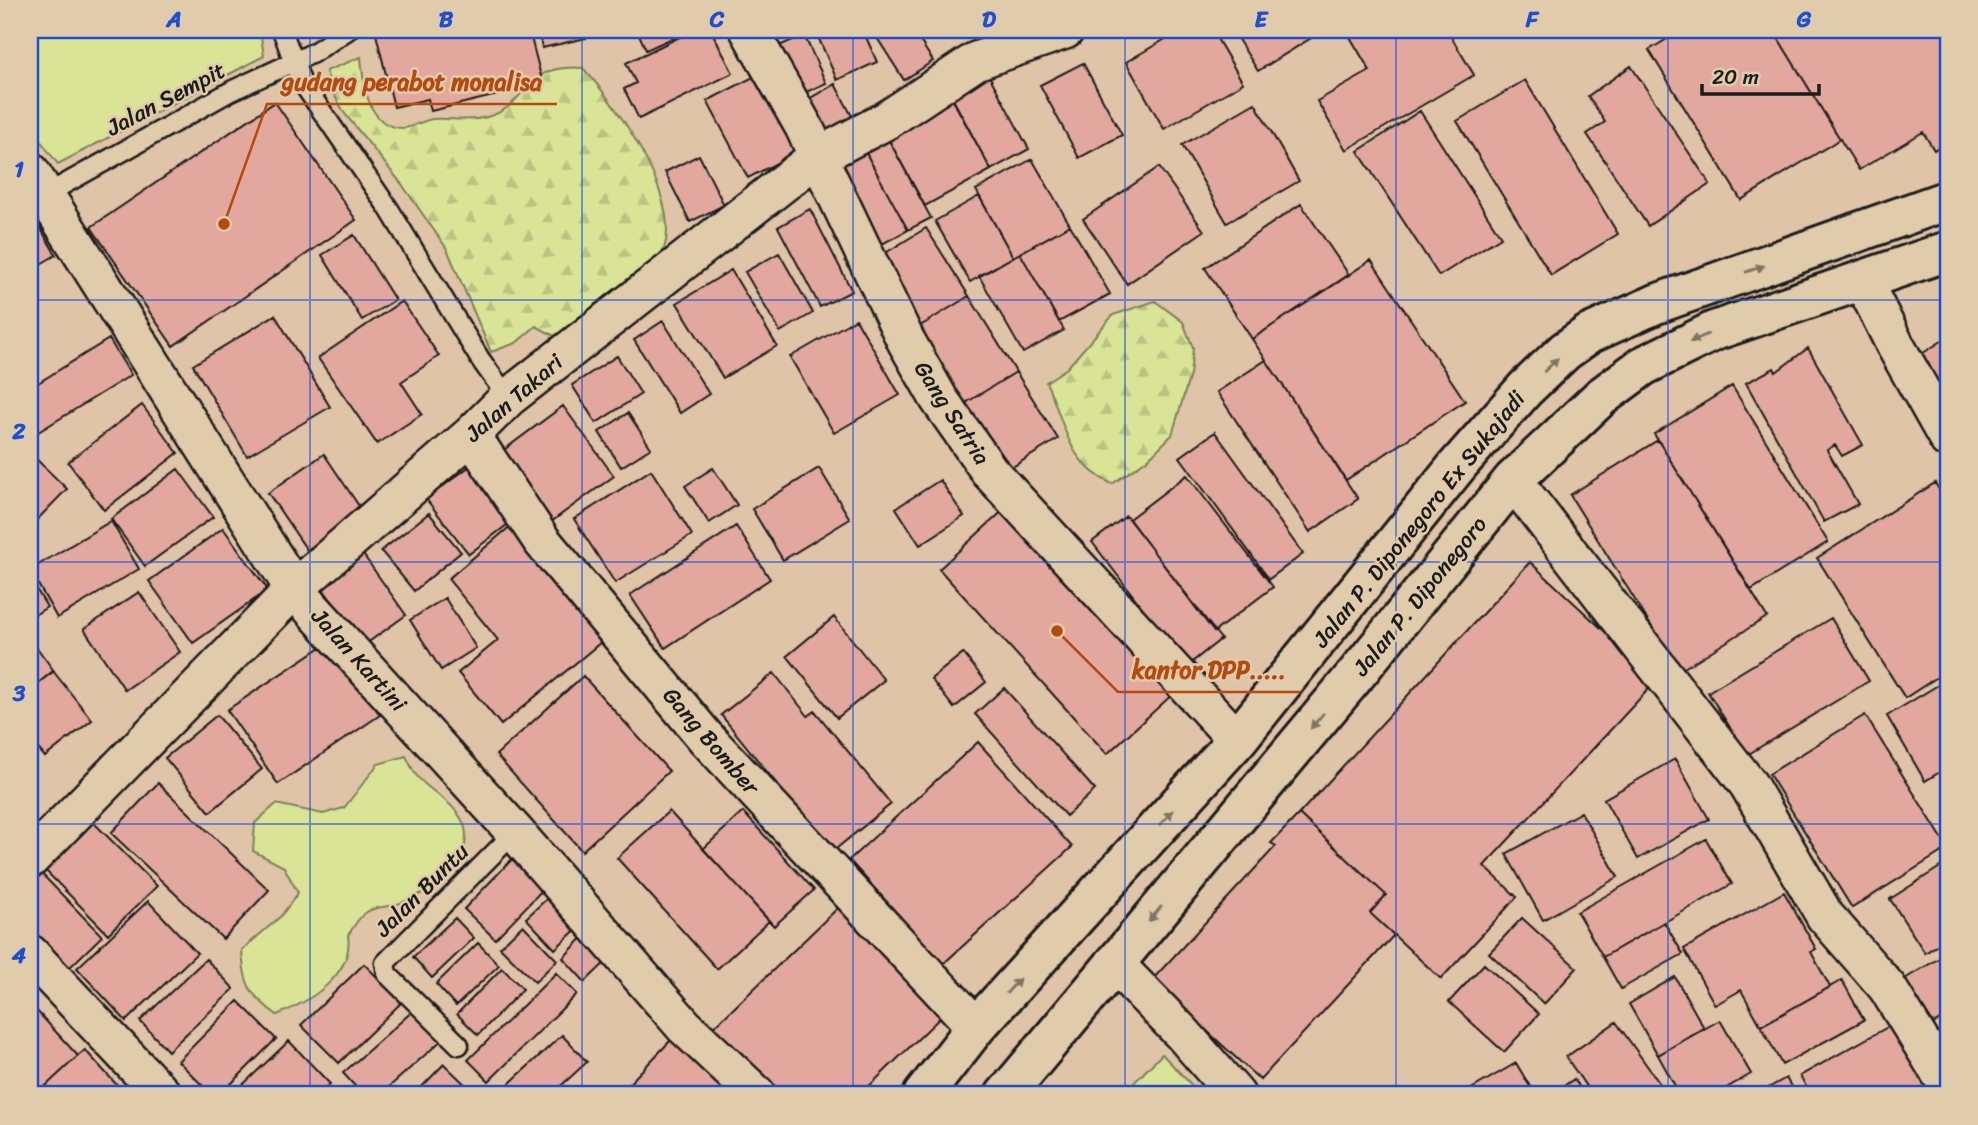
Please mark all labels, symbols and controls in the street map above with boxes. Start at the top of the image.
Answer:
text: A [165,0,182,40]
text: B [439,0,454,40]
text: C [709,0,725,40]
text: D [982,0,997,40]
text: E [1255,0,1270,40]
text: F [1525,0,1540,40]
text: G [1796,0,1812,40]
street label: Jalan Sempit [98,50,233,148]
scale bar [1702,52,1819,96]
text: 20 m [1712,58,1759,96]
callout: gudang perabot monalisa [267,59,557,104]
text: gudang perabot monalisa [280,61,543,103]
text: 1 [14,149,24,190]
one-way arrow [1744,263,1765,274]
one-way arrow [1689,332,1709,344]
street label: Jalan Takari [454,343,573,454]
street label: Gang Satria [903,352,1001,474]
one-way arrow [1542,357,1559,373]
street label: Jalan P. Diponegoro Ex Sukajadi [1308,386,1530,652]
text: 2 [11,411,26,452]
street label: Jalan P. Diponegoro [1348,511,1492,681]
street label: Jalan Kartini [300,598,418,722]
callout: kantor DPP..... [1118,647,1300,692]
text: kantor DPP..... [1131,649,1286,691]
text: 3 [12,673,26,714]
street label: Gang Bomber [652,677,771,806]
one-way arrow [1310,712,1325,729]
one-way arrow [1158,809,1174,827]
street label: Jalan Buntu [364,832,480,948]
one-way arrow [1148,905,1163,922]
text: 4 [11,935,27,976]
one-way arrow [1005,977,1021,995]

